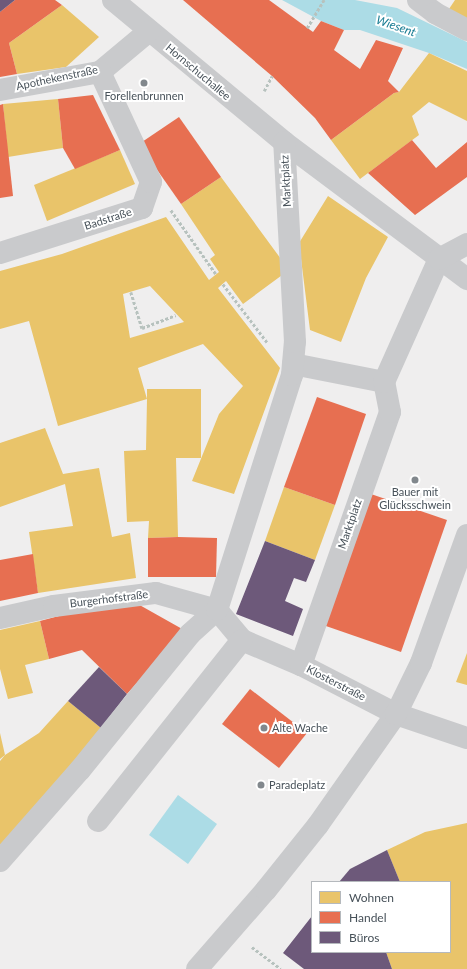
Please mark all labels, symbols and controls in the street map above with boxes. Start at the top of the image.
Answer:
water label: Wiesent [374,13,418,39]
street label: Hornschuchallee [163,41,233,103]
street label: Apothekenstraße [15,63,99,93]
marker: Forellenbrunnen [139,78,149,88]
place label: Forellenbrunnen [104,89,184,103]
street label: Marktplatz [278,155,294,207]
street label: Badstraße [83,205,133,233]
marker: Bauer mit Glücksschwein [410,475,420,485]
place label: Bauer mit Glücksschwein [379,486,451,512]
street label: Marktplatz [335,497,365,551]
street label: Burgerhofstraße [69,588,149,610]
street label: Klosterstraße [304,662,368,704]
place label: Alte Wache [272,721,328,735]
marker: Alte Wache [259,723,269,733]
place label: Paradeplatz [269,778,325,792]
marker: Paradeplatz [256,780,266,790]
legend [311,881,451,953]
text: Wohnen [349,890,394,905]
text: Handel [349,910,387,925]
text: Büros [349,930,379,945]

